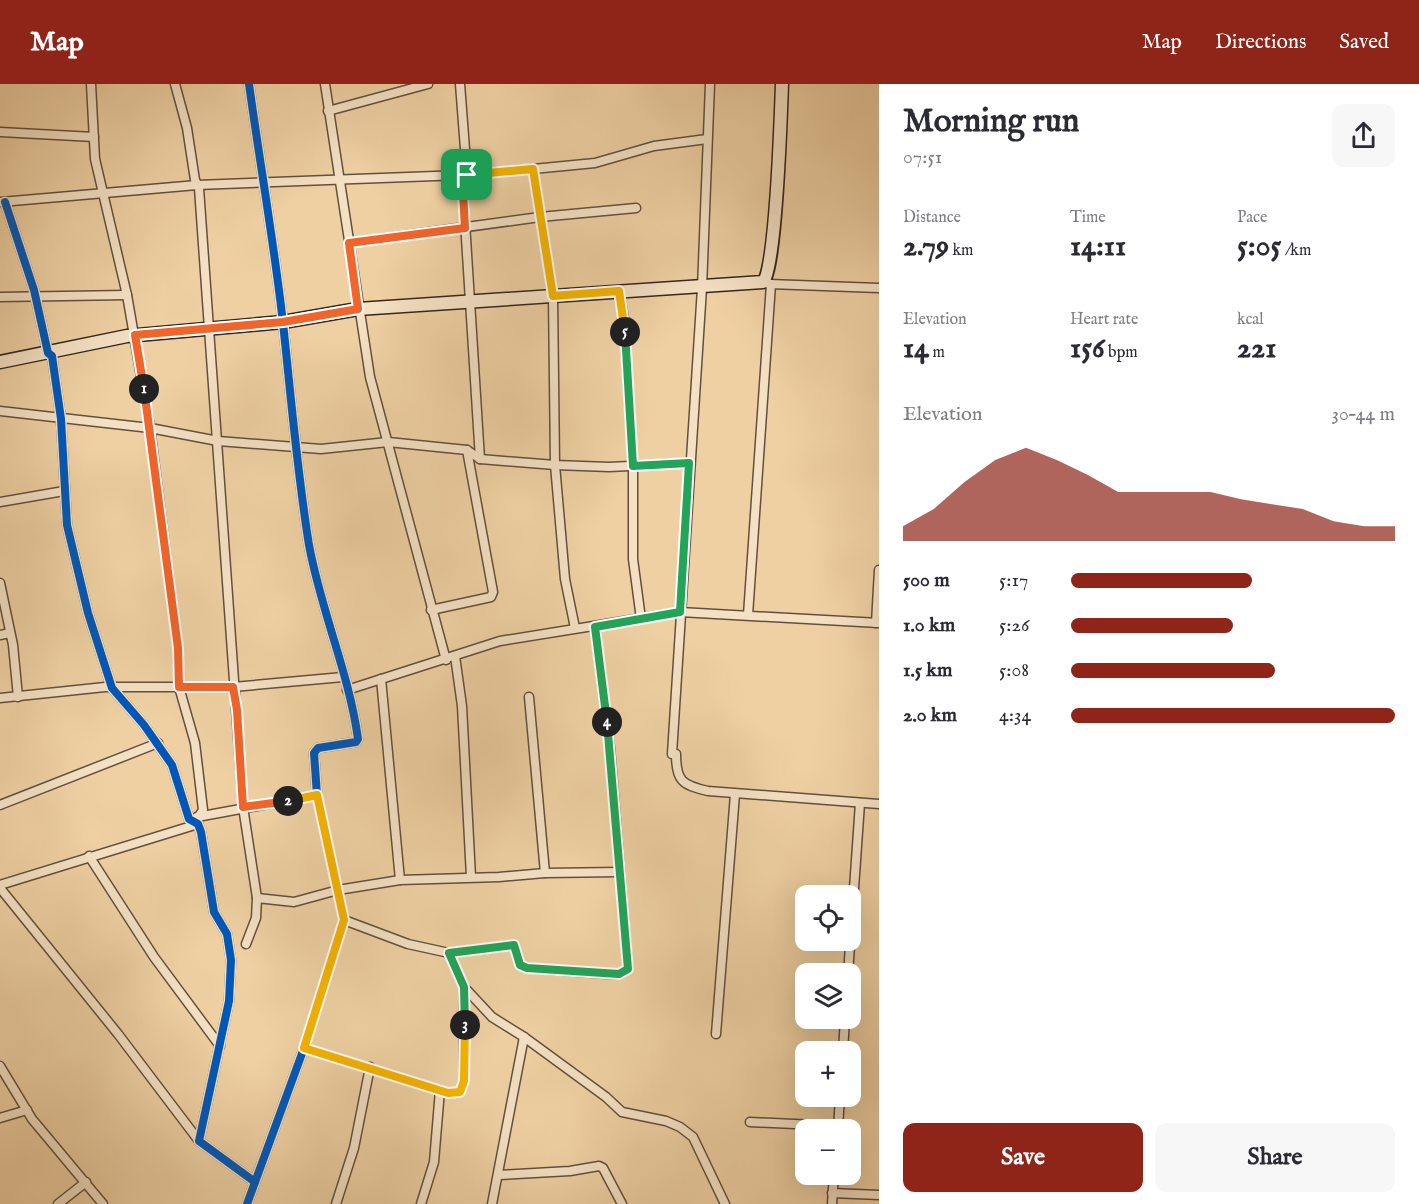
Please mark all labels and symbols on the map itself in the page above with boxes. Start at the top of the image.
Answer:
pin [441,149,492,200]
pin: 5 [610,317,640,347]
pin: 1 [129,374,159,404]
pin: 4 [592,707,622,737]
pin: 2 [273,786,303,816]
pin: 3 [450,1010,480,1040]

